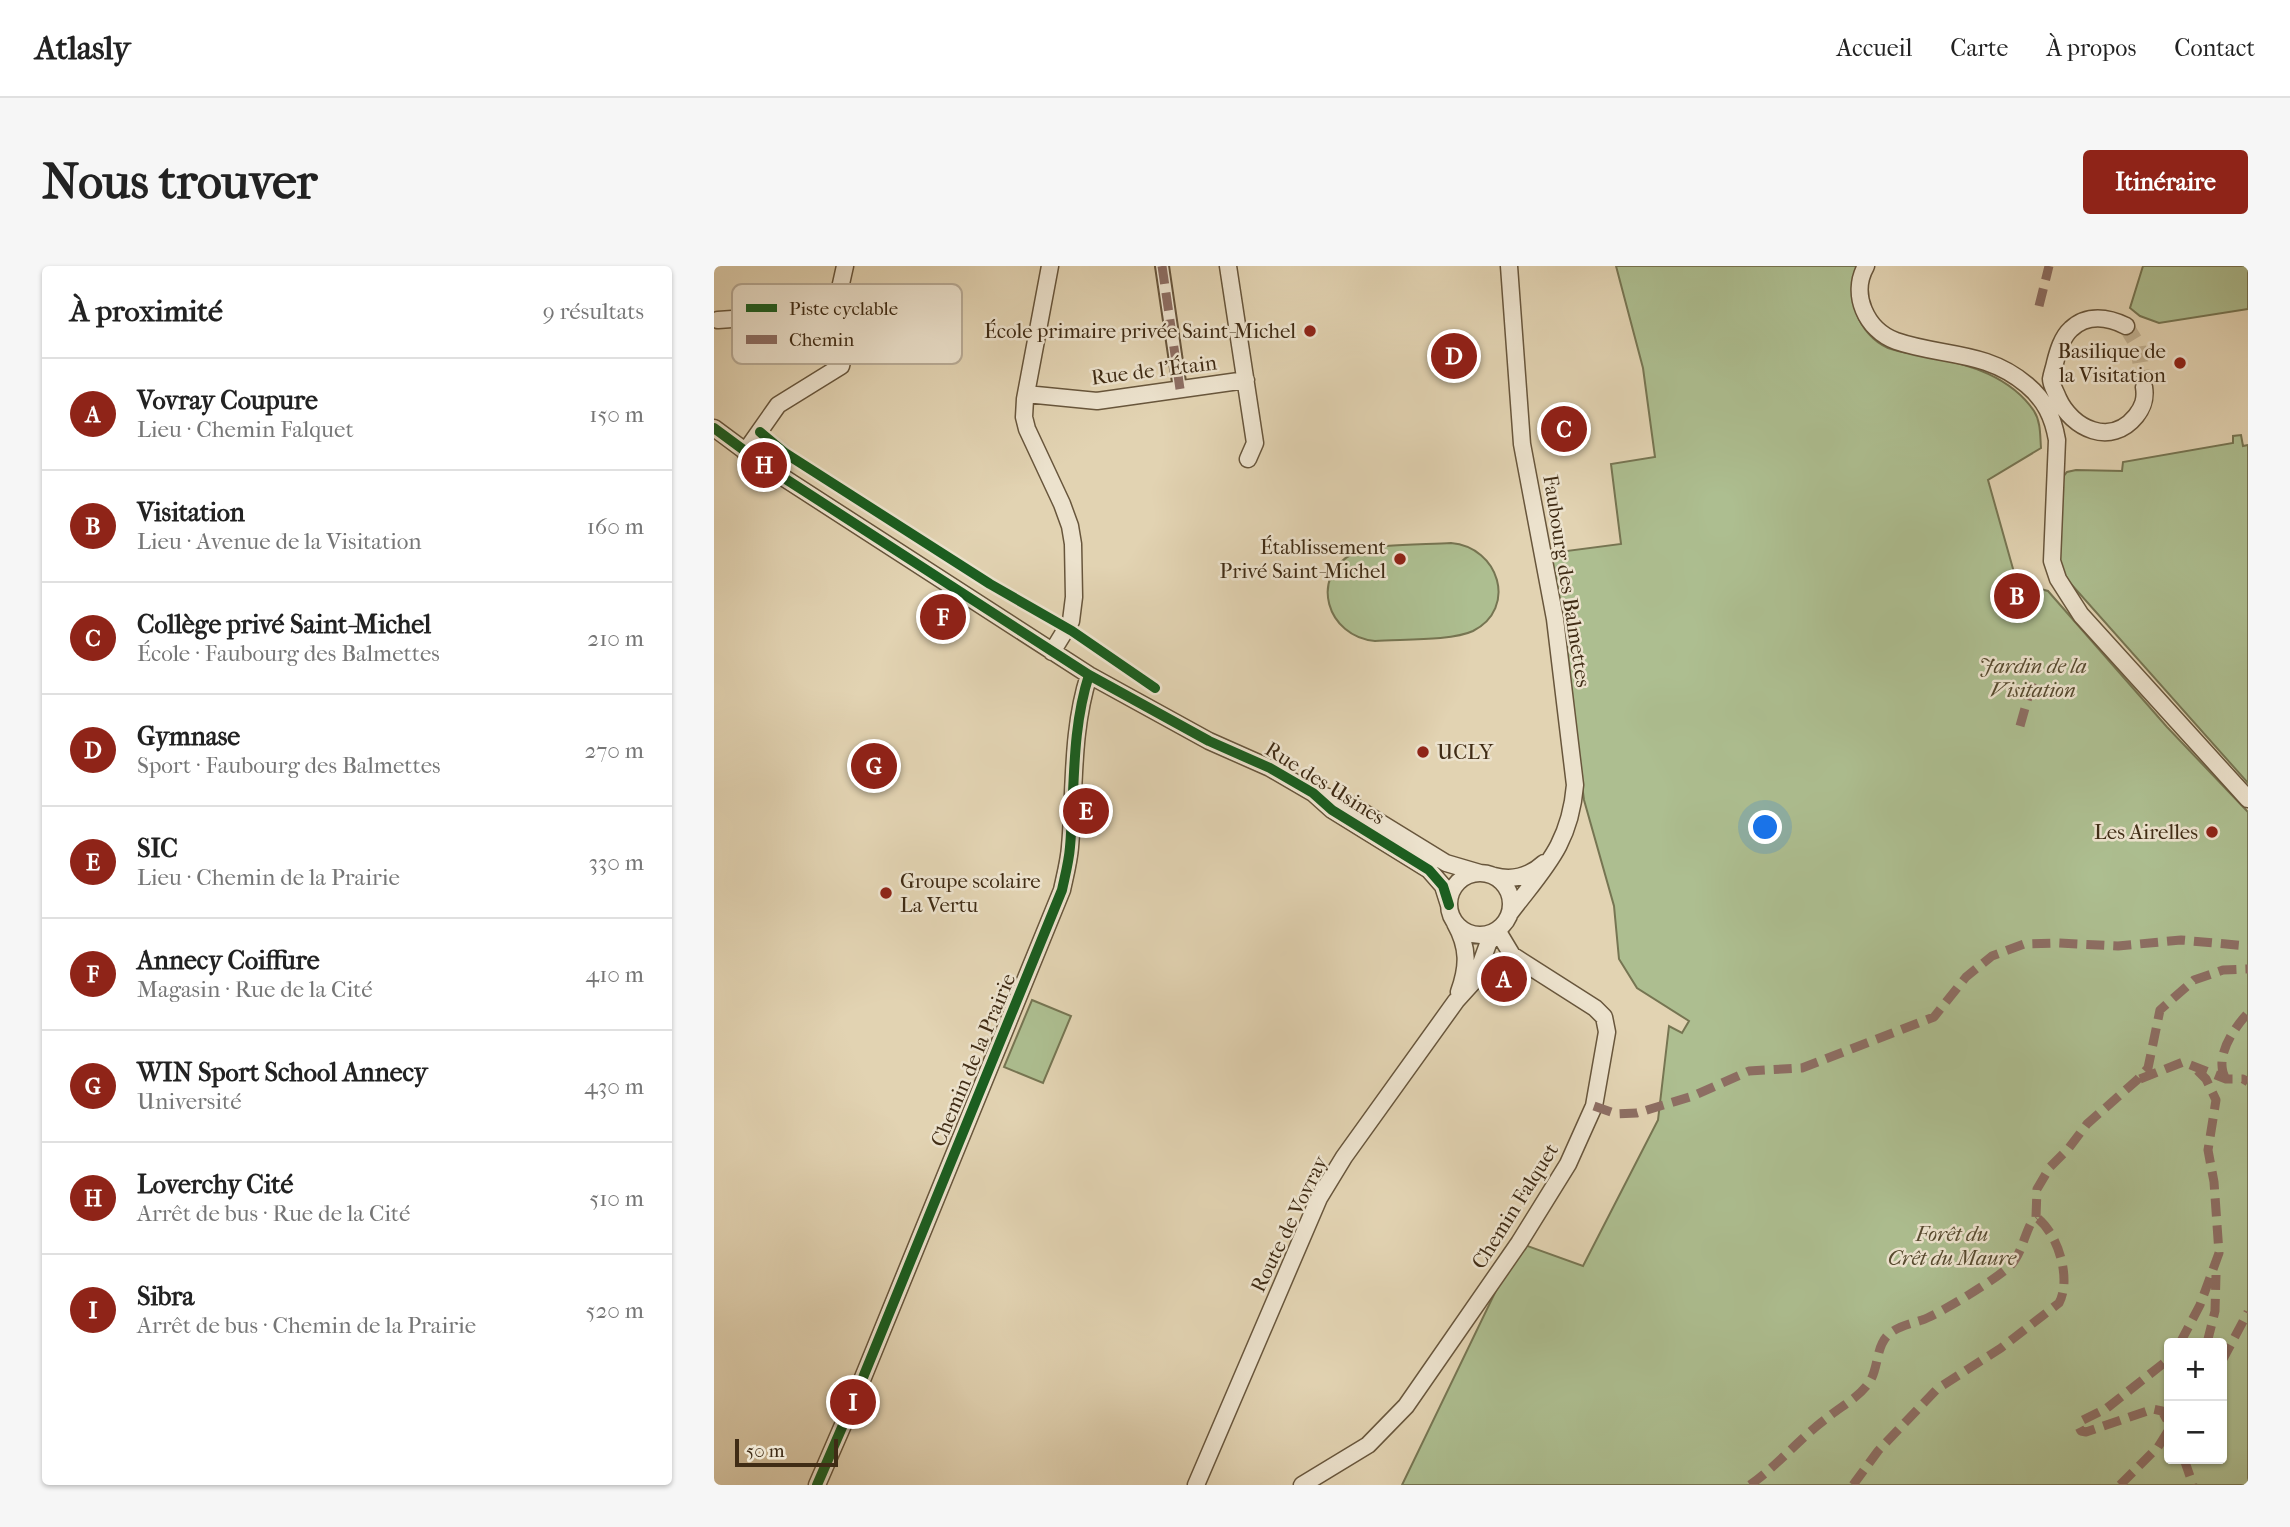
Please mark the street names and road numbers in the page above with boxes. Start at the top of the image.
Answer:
street label: Rue de l'Étain [1090,350,1218,390]
street label: Faubourg des Balmettes [1538,473,1596,689]
street label: Rue des Usines [1261,737,1389,829]
street label: Chemin de la Prairie [926,970,1020,1150]
street label: Chemin Falquet [1467,1138,1564,1273]
street label: Route de Vovray [1246,1151,1333,1296]

